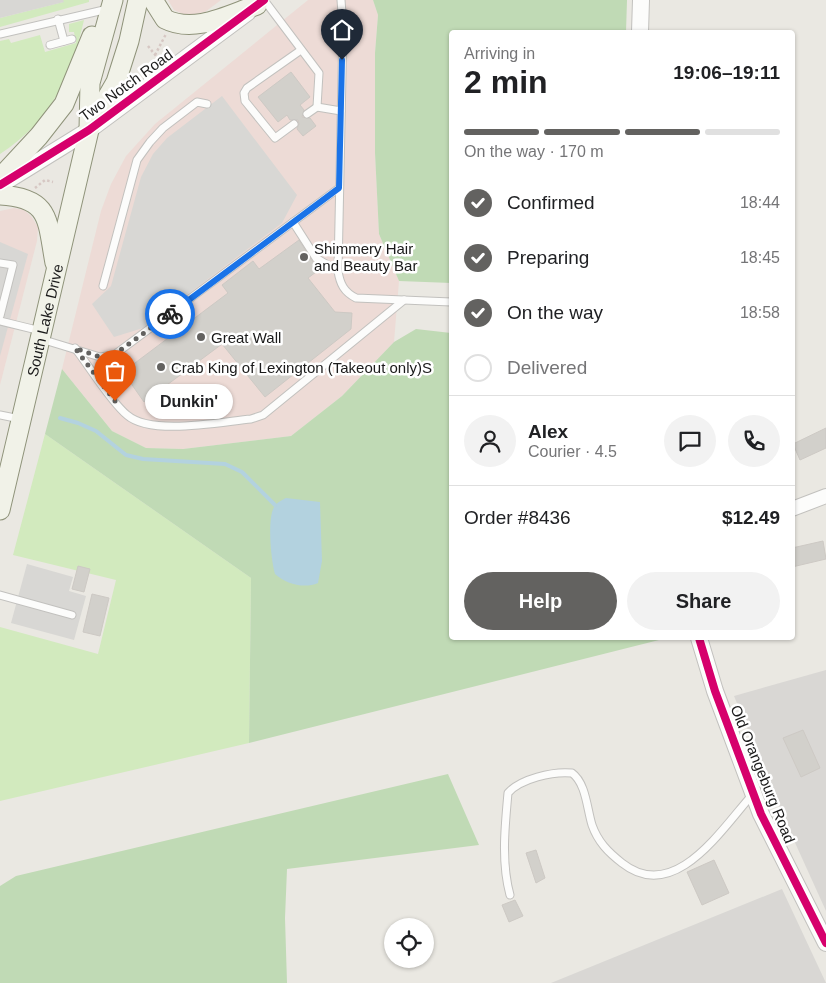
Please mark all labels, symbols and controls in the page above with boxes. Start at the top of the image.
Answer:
pin [321,9,363,60]
icon: home [328,16,356,44]
text: Arriving in [464,45,535,62]
street label: Two Notch Road [76,46,176,124]
text: 19:06–19:11 [673,62,780,83]
text: 2 min [464,64,548,100]
text: On the way · 170 m [464,143,604,160]
icon: check [464,189,492,217]
text: Confirmed [507,192,595,213]
text: 18:44 [740,194,780,211]
place label: Shimmery Hair and Beauty Bar [314,240,417,274]
icon: check [464,244,492,272]
text: Preparing [507,247,589,268]
text: 18:45 [740,249,780,266]
marker: Shimmery Hair and Beauty Bar [298,251,310,263]
street label: South Lake Drive [23,262,66,378]
courier [145,289,195,339]
icon: check [464,299,492,327]
icon: bike [156,300,184,328]
text: On the way [507,302,603,323]
text: 18:58 [740,304,780,321]
place label: Great Wall [211,329,281,346]
marker: Great Wall [195,331,207,343]
pin [94,350,136,401]
icon: bag [101,357,129,385]
text: Delivered [507,357,587,378]
place label: Crab King of Lexington (Takeout only)S [171,359,432,376]
marker: Crab King of Lexington (Takeout only)S [155,361,167,373]
callout: Dunkin' [145,384,232,418]
text: Dunkin' [160,393,218,410]
button: person [464,415,516,467]
button: chat [664,415,716,467]
button: phone [728,415,780,467]
text: Alex [528,421,568,442]
text: Courier · 4.5 [528,443,617,460]
text: Order #8436 [464,507,571,528]
text: $12.49 [722,507,780,528]
button: Help [464,572,617,630]
button: Share [627,572,780,630]
street label: Old Orangeburg Road [727,702,799,846]
map controls [384,918,434,968]
button: locate [384,918,434,968]

